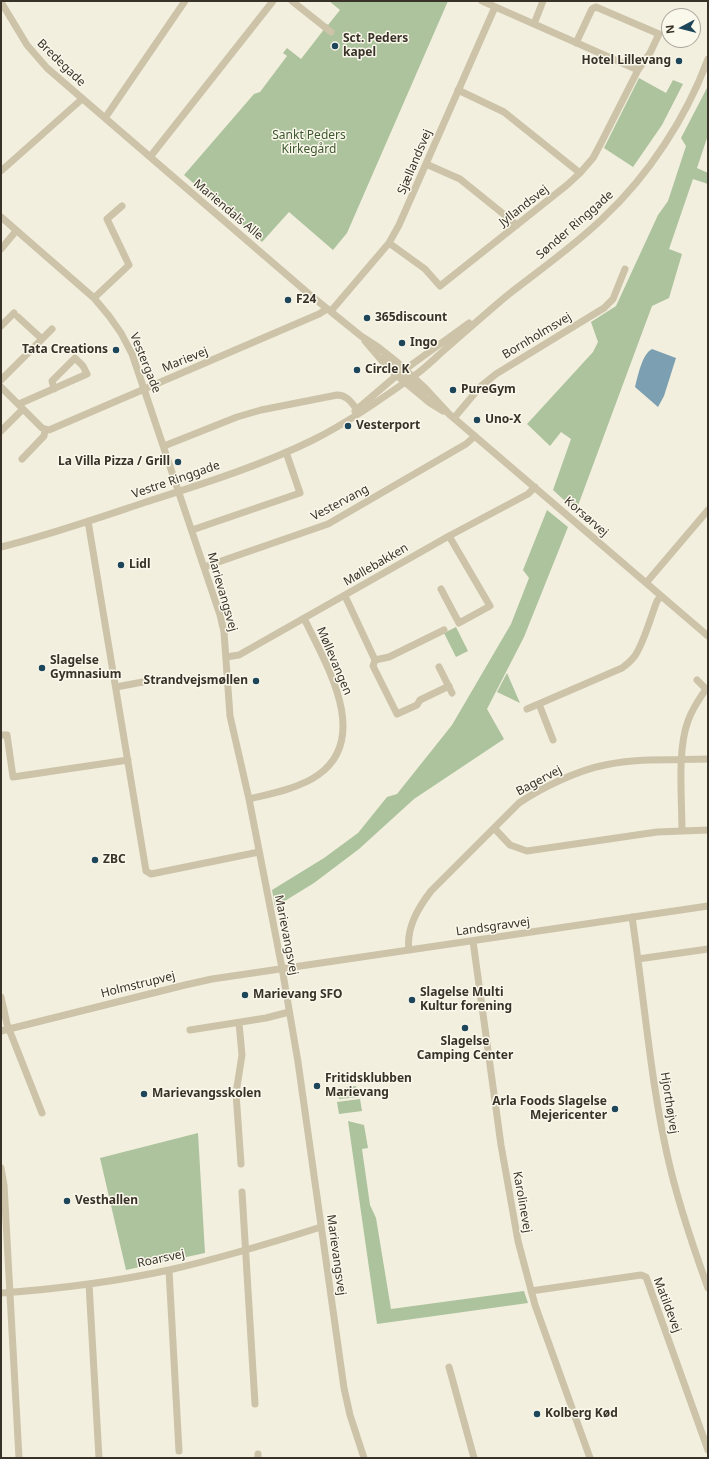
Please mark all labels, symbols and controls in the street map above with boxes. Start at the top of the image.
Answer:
north arrow [661,8,701,48]
text: N [662,24,678,35]
place label: Sct. Peders kapel [343,32,408,60]
street label: Bredegade [34,36,88,90]
marker: Sct. Peders kapel [330,41,340,51]
place label: Hotel Lillevang [581,54,671,68]
marker: Hotel Lillevang [674,56,684,66]
street label: Sjællandsvej [395,127,435,197]
park label: Sankt Peders Kirkegård [272,129,346,157]
street label: Mariendals Alle [190,177,266,243]
street label: Jyllandsvej [496,182,552,230]
street label: Sønder Ringgade [534,188,616,262]
place label: F24 [296,293,316,307]
marker: F24 [283,295,293,305]
street label: Bornholmsvej [500,310,574,362]
place label: 365discount [375,311,447,325]
marker: 365discount [362,313,372,323]
street label: Vestergade [126,331,164,395]
place label: Ingo [410,336,438,350]
marker: Ingo [397,338,407,348]
place label: Tata Creations [22,343,108,357]
street label: Marievej [160,344,210,376]
marker: Tata Creations [111,345,121,355]
place label: Circle K [365,363,409,377]
marker: Circle K [352,365,362,375]
place label: PureGym [461,383,516,397]
marker: PureGym [448,385,458,395]
place label: Uno-X [485,413,521,427]
marker: Uno-X [472,415,482,425]
place label: Vesterport [356,419,420,433]
marker: Vesterport [343,421,353,431]
place label: La Villa Pizza / Grill [58,455,170,469]
marker: La Villa Pizza / Grill [173,457,183,467]
street label: Vestre Ringgade [130,458,222,502]
street label: Vestervang [309,482,371,524]
street label: Korsørvej [561,494,611,540]
street label: Møllebakken [341,541,411,589]
street label: Marievangsvej [204,551,240,633]
place label: Lidl [129,558,150,572]
marker: Lidl [116,560,126,570]
street label: Møllevangen [313,625,355,697]
place label: Slagelse Gymnasium [50,654,121,682]
marker: Slagelse Gymnasium [37,663,47,673]
place label: Strandvejsmøllen [144,674,248,688]
marker: Strandvejsmøllen [251,676,261,686]
street label: Bagervej [514,763,564,799]
place label: ZBC [103,853,126,867]
marker: ZBC [90,855,100,865]
street label: Marievangsvej [271,894,301,976]
street label: Landsgravvej [455,915,531,939]
street label: Holmstrupvej [99,969,177,1001]
place label: Slagelse Multi Kultur forening [420,986,512,1014]
place label: Marievang SFO [253,988,343,1002]
marker: Marievang SFO [240,990,250,1000]
marker: Slagelse Multi Kultur forening [407,995,417,1005]
marker: Slagelse Camping Center [460,1023,470,1033]
place label: Slagelse Camping Center [417,1035,513,1063]
street label: Hjorthøjvej [657,1071,681,1135]
place label: Fritidsklubben Marievang [325,1072,412,1100]
marker: Fritidsklubben Marievang [312,1081,322,1091]
place label: Marievangsskolen [152,1087,261,1101]
marker: Marievangsskolen [139,1089,149,1099]
place label: Arla Foods Slagelse Mejericenter [492,1095,607,1123]
marker: Arla Foods Slagelse Mejericenter [610,1104,620,1114]
street label: Karolinevej [510,1170,534,1234]
place label: Vesthallen [75,1194,138,1208]
marker: Vesthallen [62,1196,72,1206]
street label: Marievangsvej [323,1214,349,1296]
street label: Roarsvej [136,1247,186,1271]
street label: Matildevej [650,1275,684,1335]
place label: Kolberg Kød [545,1407,618,1421]
marker: Kolberg Kød [532,1409,542,1419]

